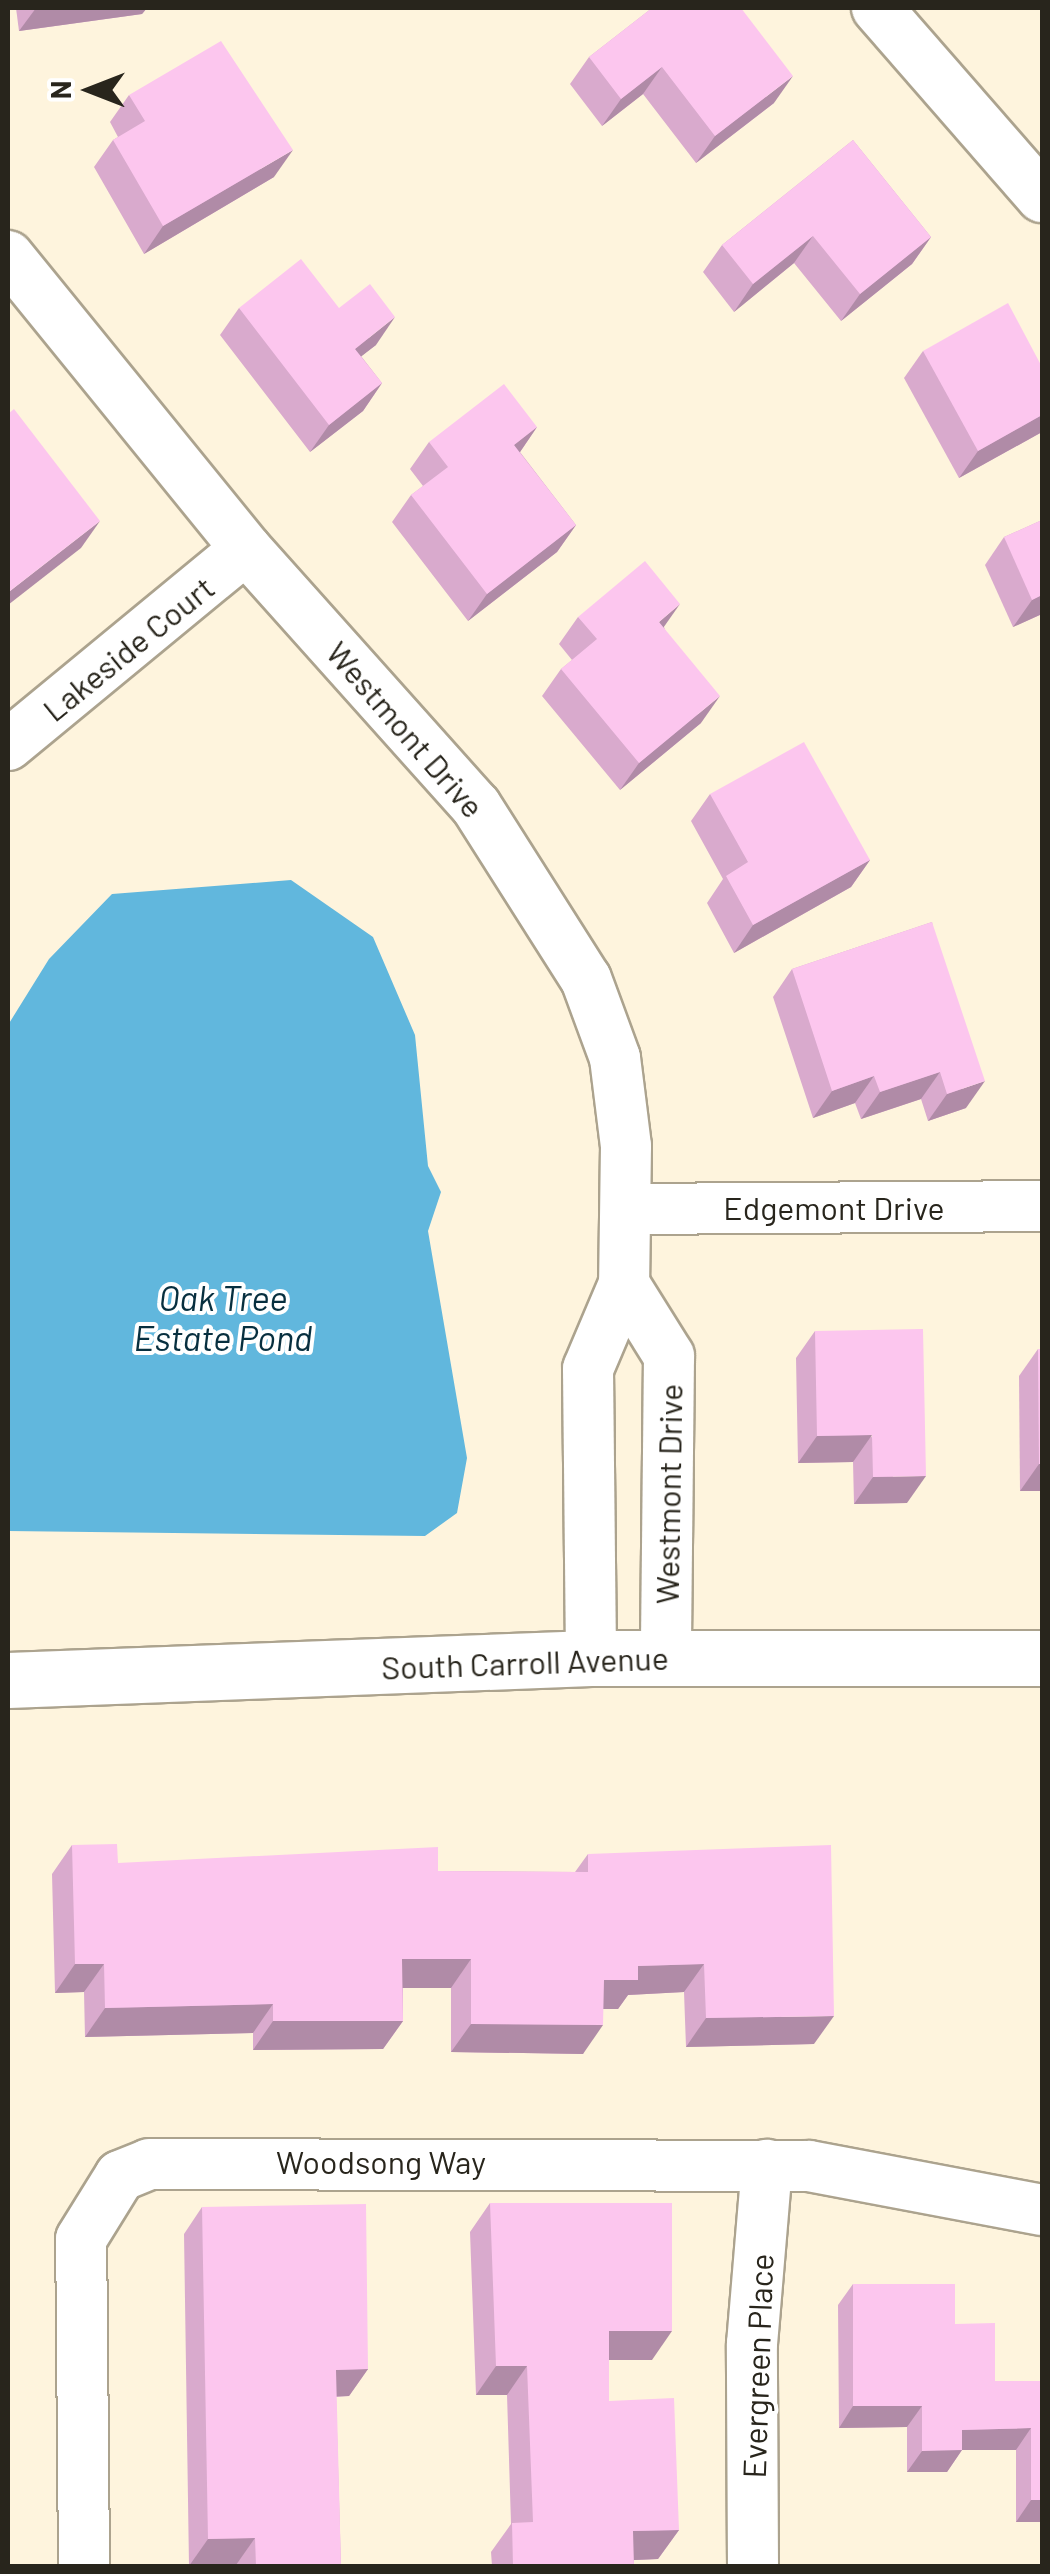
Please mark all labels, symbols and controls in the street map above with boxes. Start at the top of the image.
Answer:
north arrow [40,40,140,140]
text: N [43,81,77,99]
street label: Lakeside Court [35,567,221,729]
street label: Westmont Drive [319,633,493,825]
street label: Edgemont Drive [723,1188,945,1226]
water label: Oak Tree Estate Pond [134,1276,312,1358]
street label: Westmont Drive [647,1383,689,1605]
street label: South Carroll Avenue [381,1638,669,1686]
street label: Woodsong Way [276,2142,486,2180]
street label: Evergreen Place [734,2253,780,2479]

